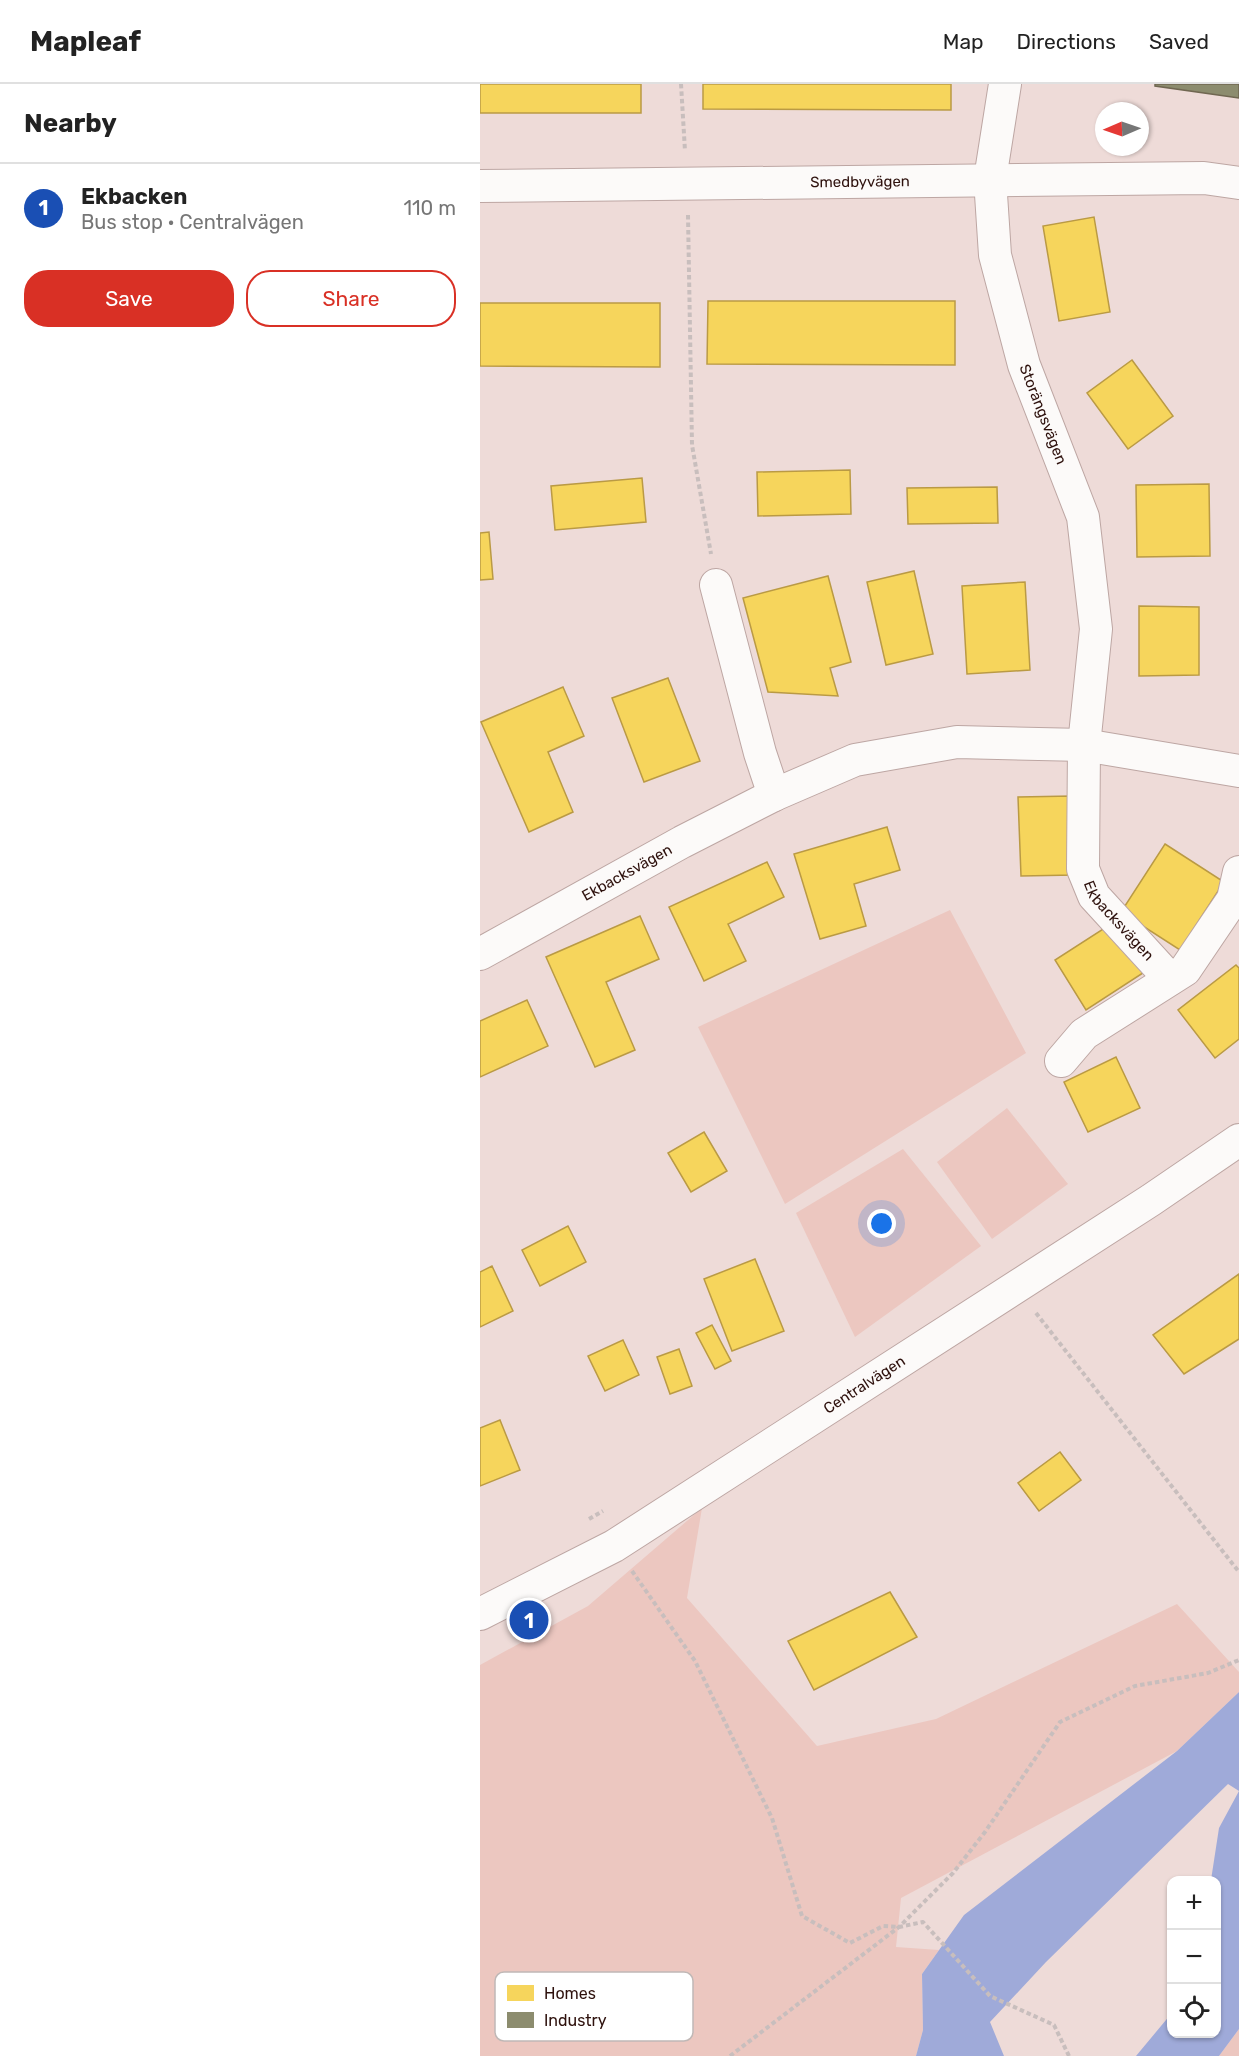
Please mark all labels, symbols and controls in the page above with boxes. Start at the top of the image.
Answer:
text: Mapleaf [30,25,141,58]
text: Map [943,29,984,54]
text: Directions [1017,29,1116,54]
text: Saved [1149,29,1209,54]
north arrow [1095,102,1149,156]
text: Nearby [24,108,117,139]
street label: Smedbyvägen [810,172,910,191]
text: Ekbacken [81,183,187,210]
text: 1 [39,196,48,220]
text: 110 m [404,196,456,220]
text: Bus stop · Centralvägen [81,210,304,234]
button: Save [24,270,234,327]
button: Share [246,270,456,327]
street label: Storängsvägen [1016,362,1071,467]
street label: Ekbacksvägen [579,840,675,905]
street label: Ekbacksvägen [1080,878,1158,964]
your location [867,1209,896,1238]
street label: Centralvägen [820,1352,908,1418]
pin: 1 [509,1598,548,1642]
map controls [1167,1876,1221,2038]
button: + [1167,1876,1221,1930]
button: − [1167,1930,1221,1984]
legend [495,1972,693,2041]
text: Homes [544,1984,596,2003]
button: locate [1167,1984,1221,2038]
text: Industry [544,2011,607,2030]

